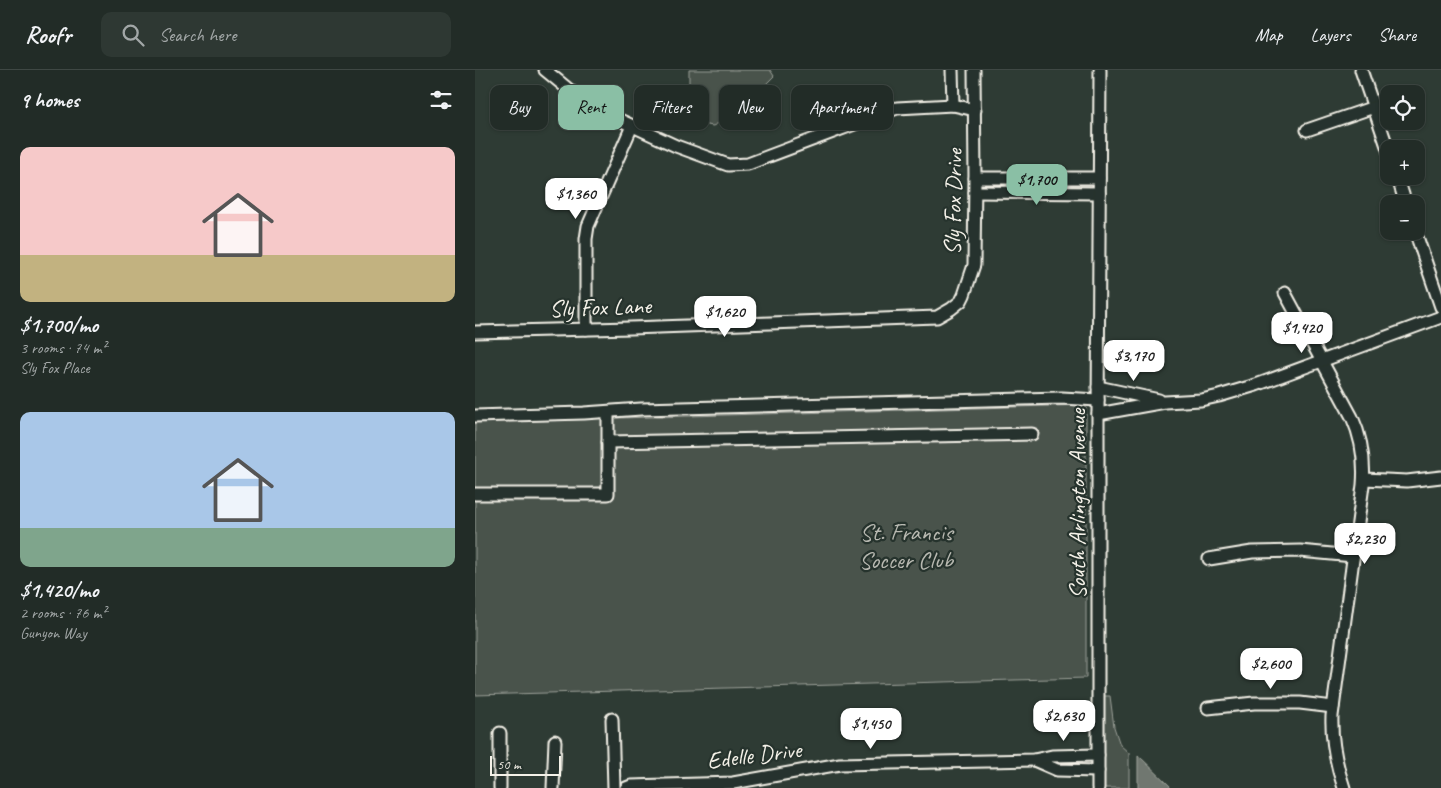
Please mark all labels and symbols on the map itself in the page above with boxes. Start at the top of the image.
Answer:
street label: Sly Fox Drive [937,146,969,255]
pin: $1,700 [996,164,1078,206]
pin: $1,360 [535,178,617,220]
street label: Sly Fox Lane [549,290,654,324]
pin: $1,620 [684,296,766,338]
pin: $1,420 [1261,312,1343,354]
pin: $3,170 [1093,340,1175,382]
street label: South Arlington Avenue [1062,407,1092,599]
park label: St. Francis Soccer Club [859,517,955,575]
pin: $2,230 [1324,522,1406,565]
pin: $2,600 [1230,648,1312,690]
pin: $2,630 [1023,700,1105,742]
pin: $1,450 [830,708,912,750]
street label: Edelle Drive [705,734,805,776]
scale bar [490,753,561,776]

